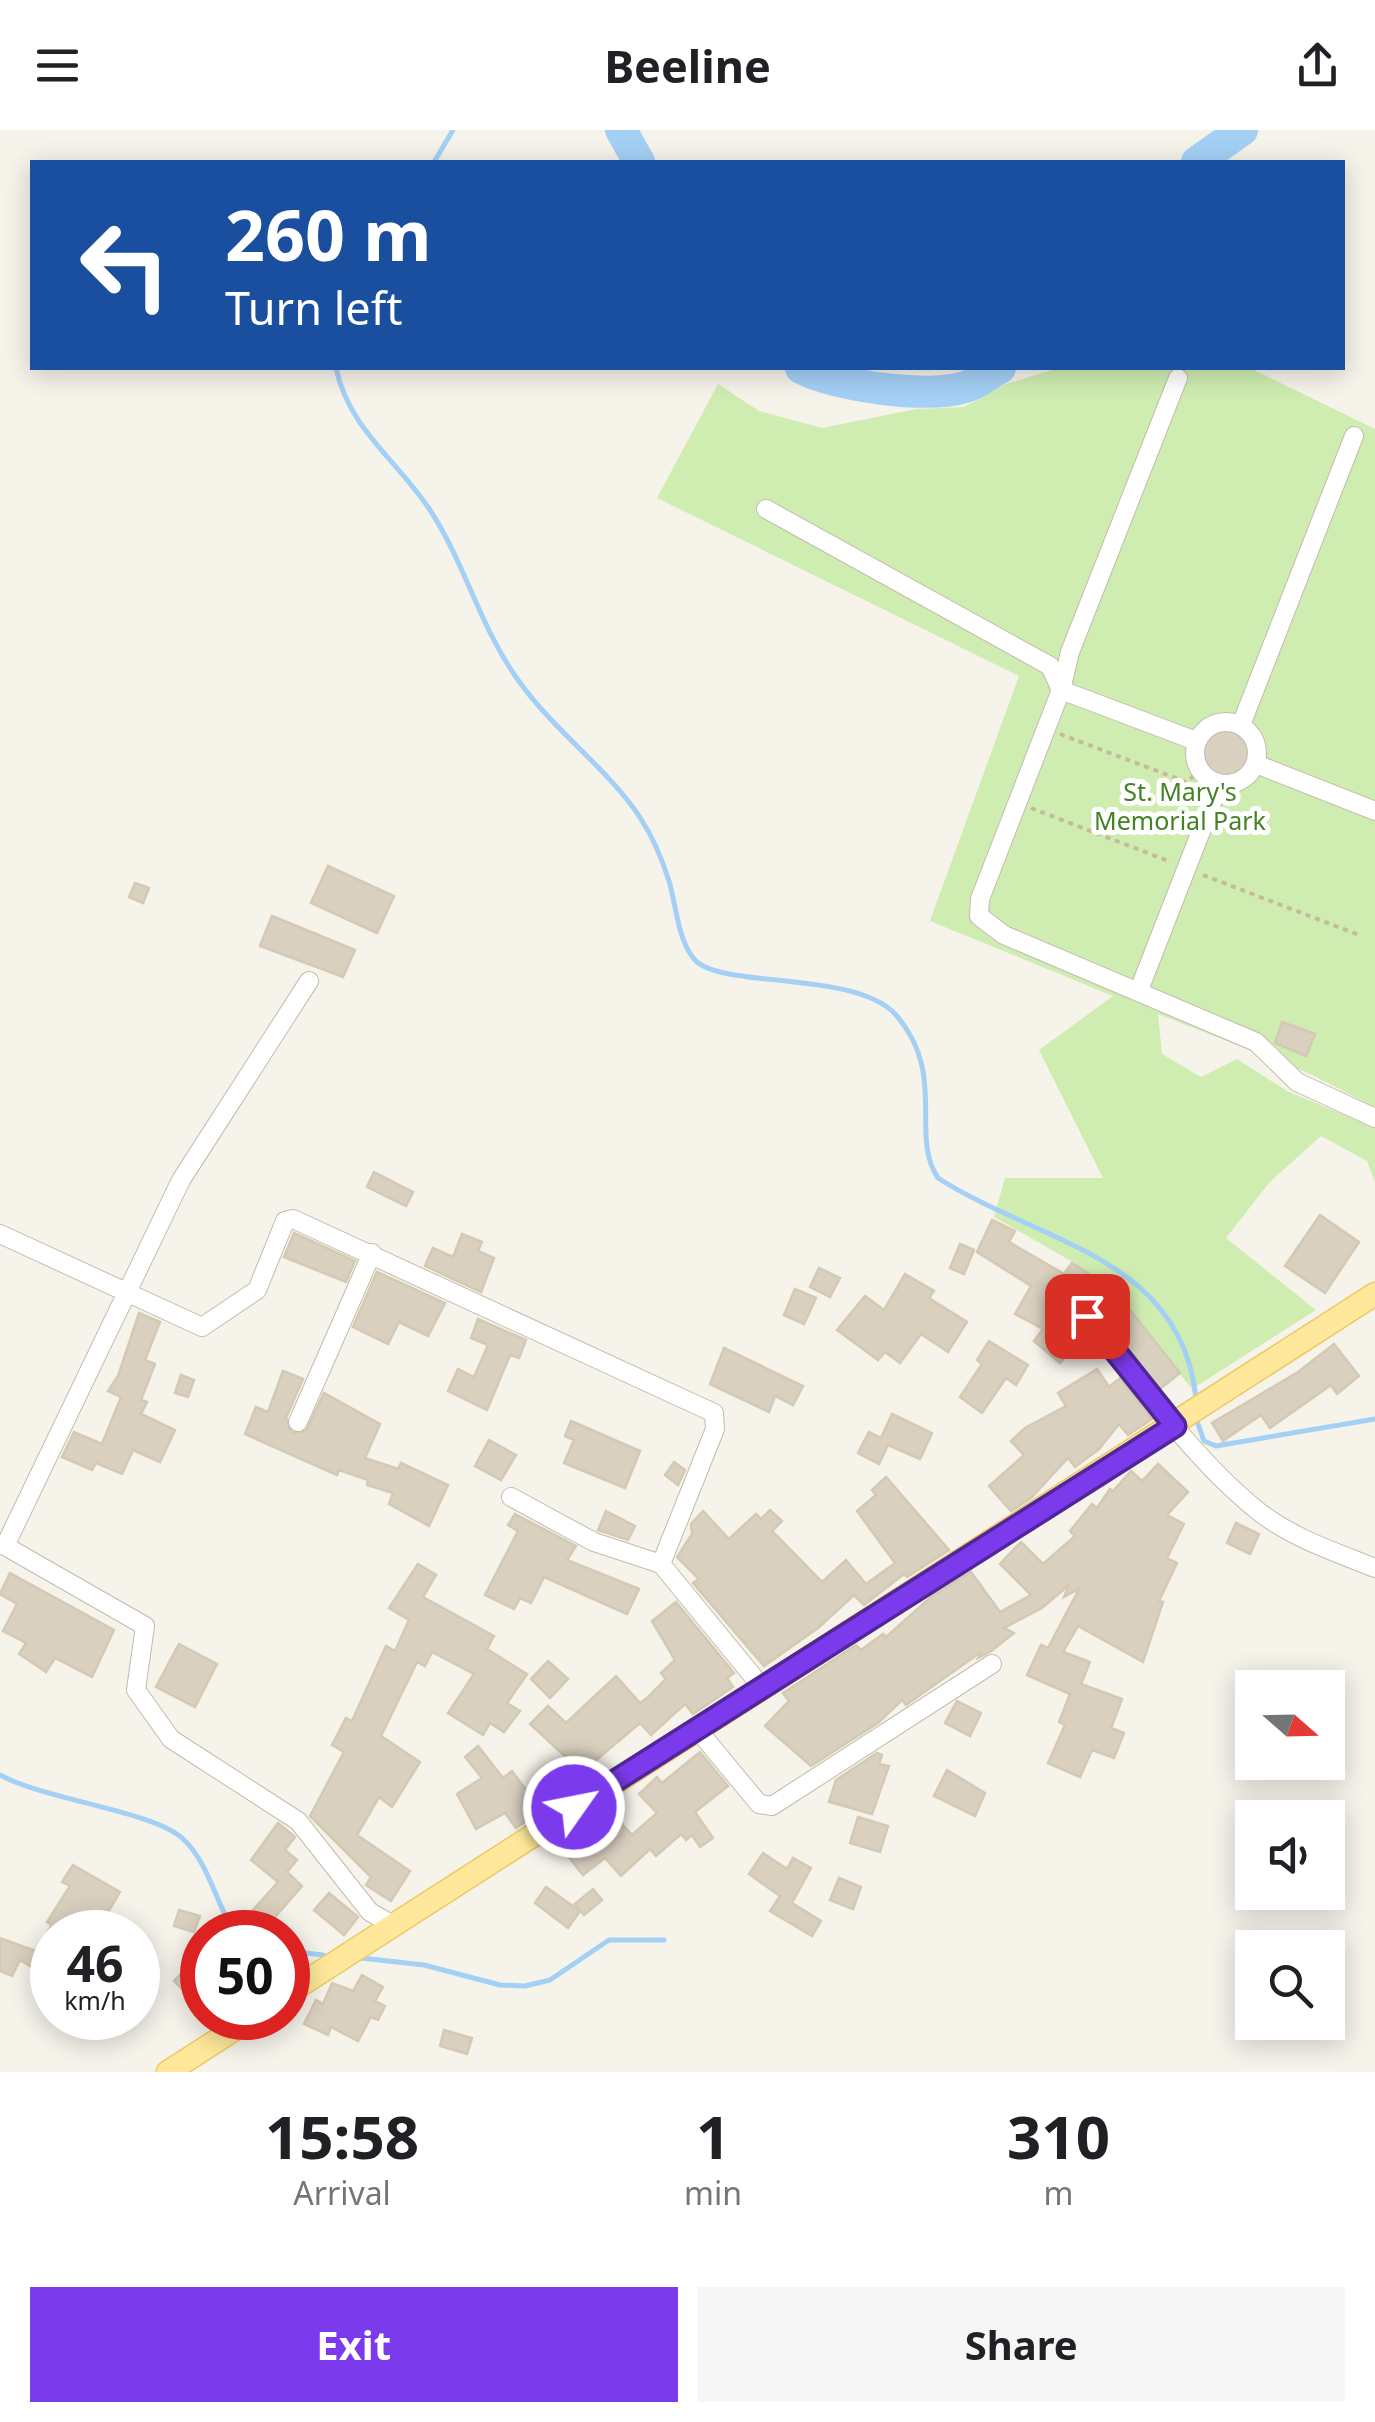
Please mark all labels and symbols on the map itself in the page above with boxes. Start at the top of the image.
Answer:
park label: St. Mary's Memorial Park [1094,774,1267,837]
pin [1045,1274,1130,1359]
north arrow [1235,1670,1345,1780]
position arrow [522,1755,626,1859]
speed limit sign: 50 [180,1910,310,2040]

